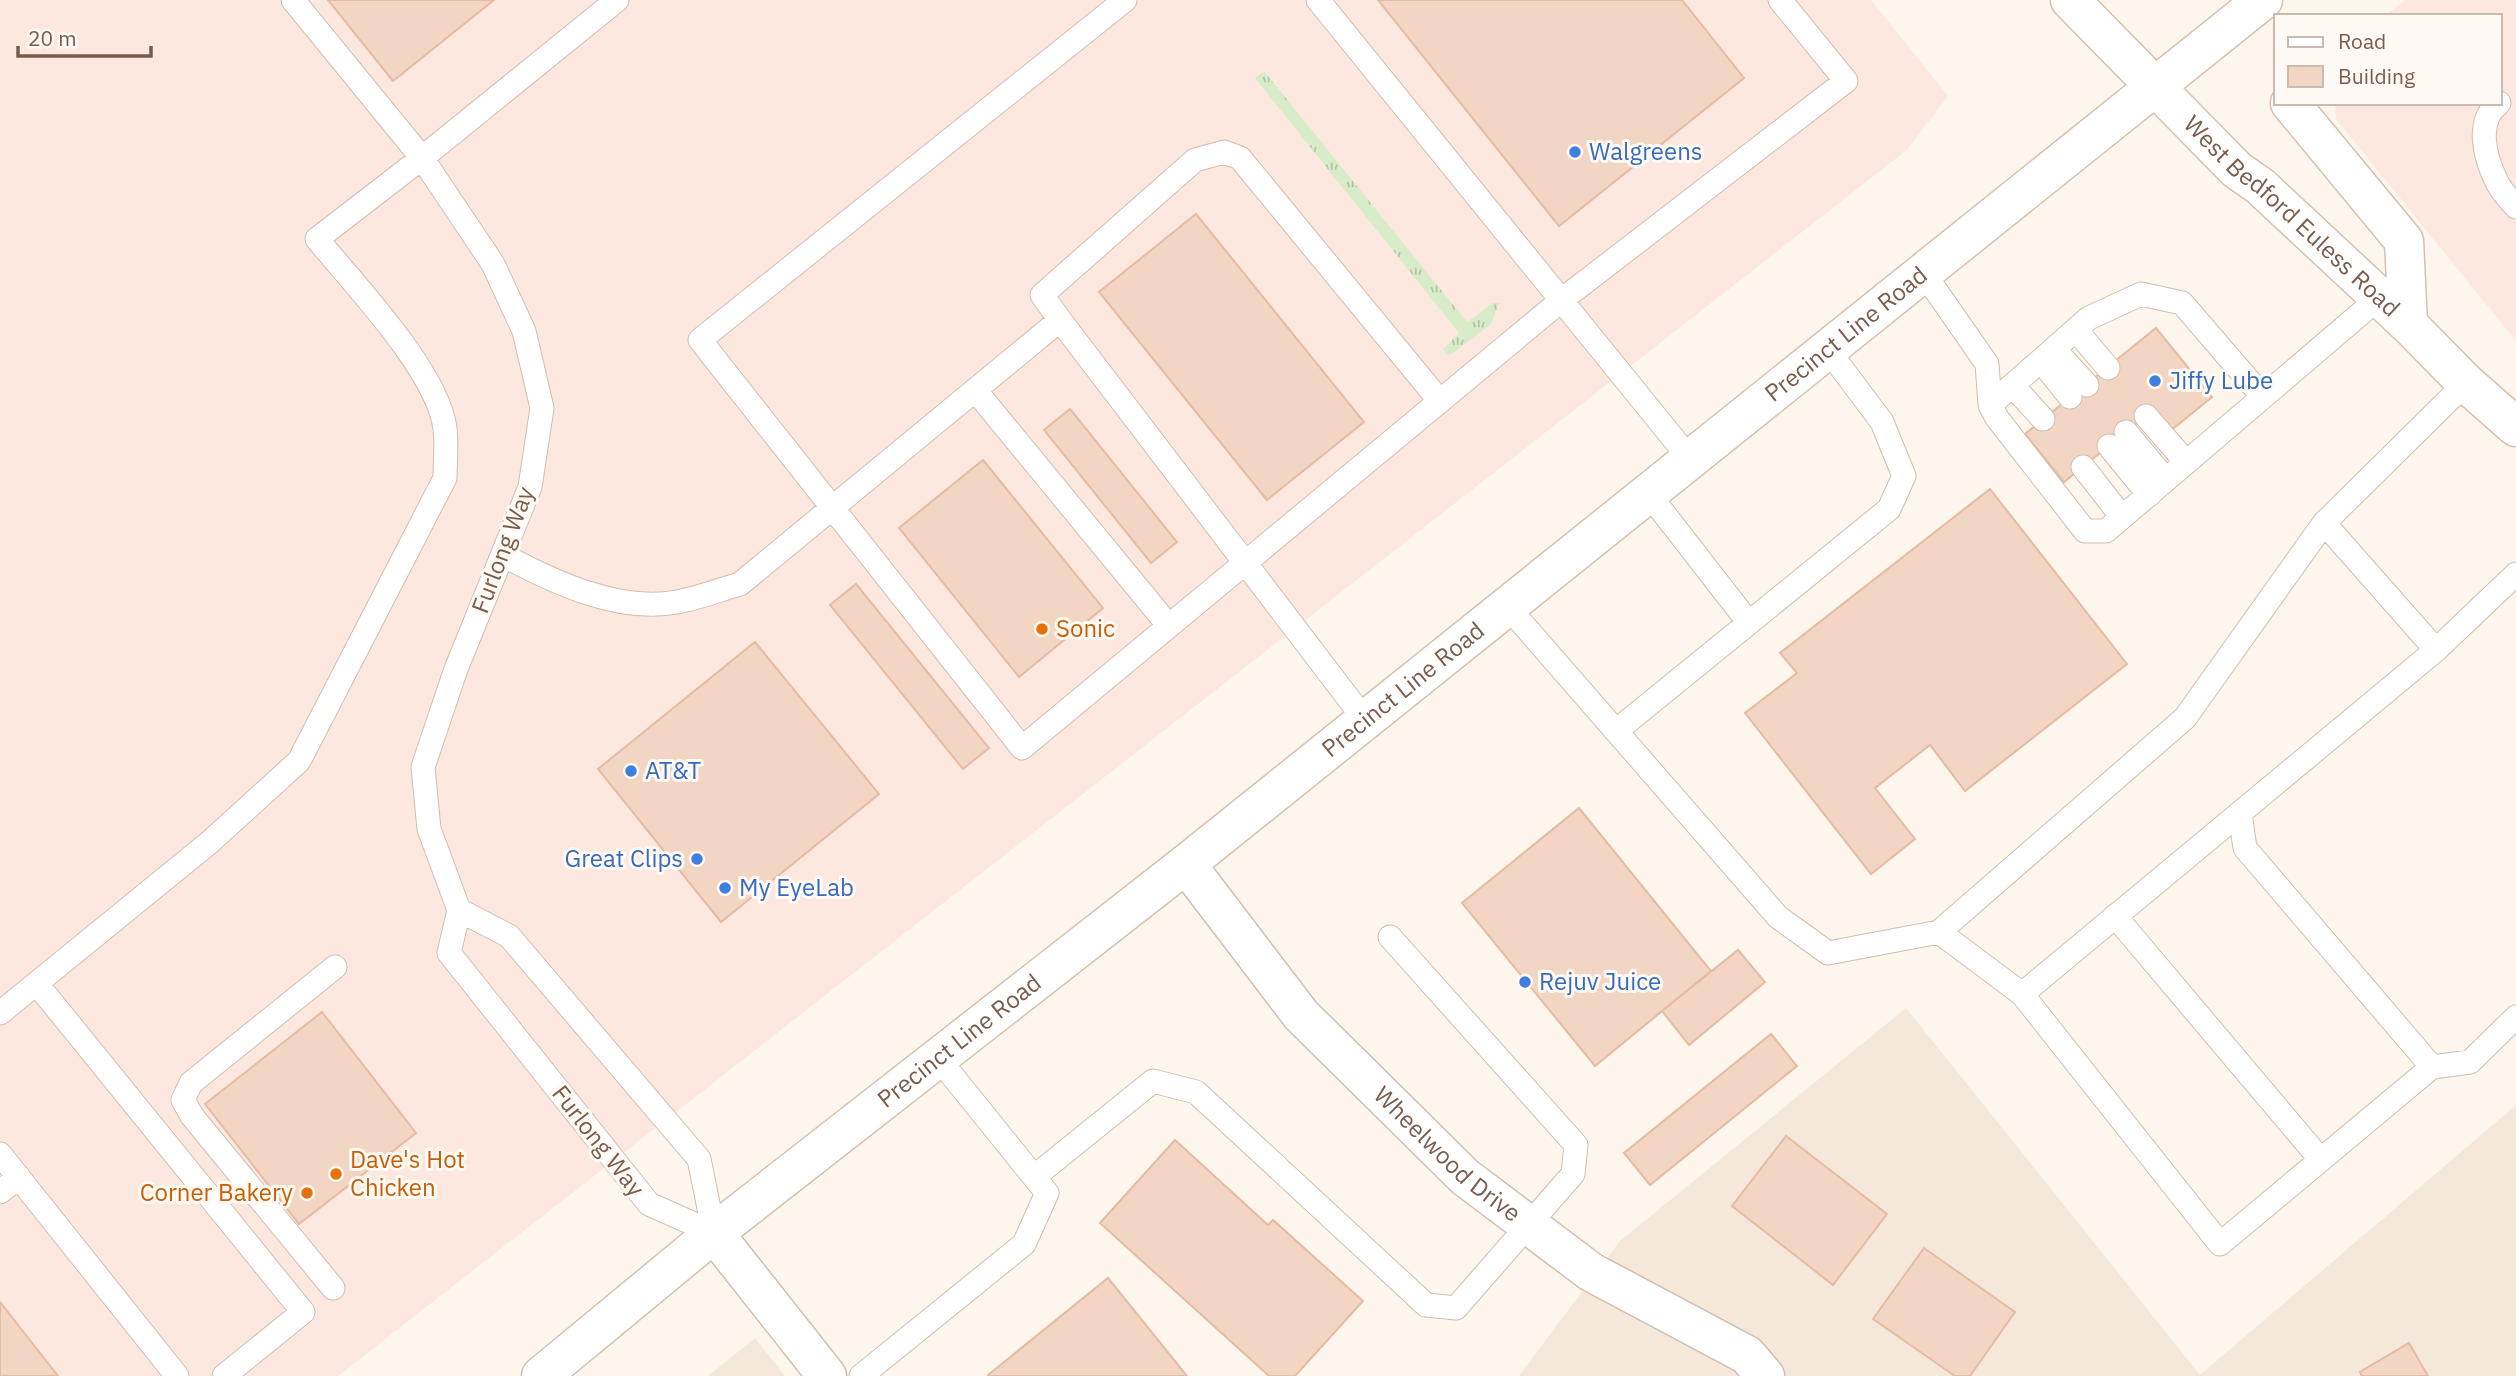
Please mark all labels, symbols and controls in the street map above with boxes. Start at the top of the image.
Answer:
scale bar [18,14,150,58]
legend [2274,14,2502,105]
text: 20 m [28,24,77,52]
text: Road [2338,27,2386,55]
text: Building [2338,62,2415,90]
street label: West Bedford Euless Road [2177,108,2407,323]
place label: Walgreens [1589,135,1703,167]
marker: Walgreens [1567,144,1583,160]
street label: Precinct Line Road [1758,259,1934,409]
place label: Jiffy Lube [2169,364,2273,396]
marker: Jiffy Lube [2147,373,2163,389]
street label: Furlong Way [463,482,541,617]
place label: Sonic [1056,612,1115,644]
street label: Precinct Line Road [1315,614,1491,764]
marker: Sonic [1034,621,1050,637]
place label: AT&T [645,754,701,786]
marker: AT&T [623,763,639,779]
place label: Great Clips [565,842,683,874]
marker: Great Clips [689,851,705,867]
place label: My EyeLab [739,871,854,903]
marker: My EyeLab [717,880,733,896]
place label: Rejuv Juice [1539,965,1661,997]
street label: Precinct Line Road [870,966,1047,1114]
marker: Rejuv Juice [1517,974,1533,990]
street label: Furlong Way [545,1078,652,1203]
street label: Wheelwood Drive [1367,1079,1528,1229]
place label: Dave's Hot Chicken [350,1143,465,1203]
marker: Dave's Hot Chicken [328,1166,344,1182]
place label: Corner Bakery [140,1176,293,1208]
marker: Corner Bakery [299,1185,315,1201]

